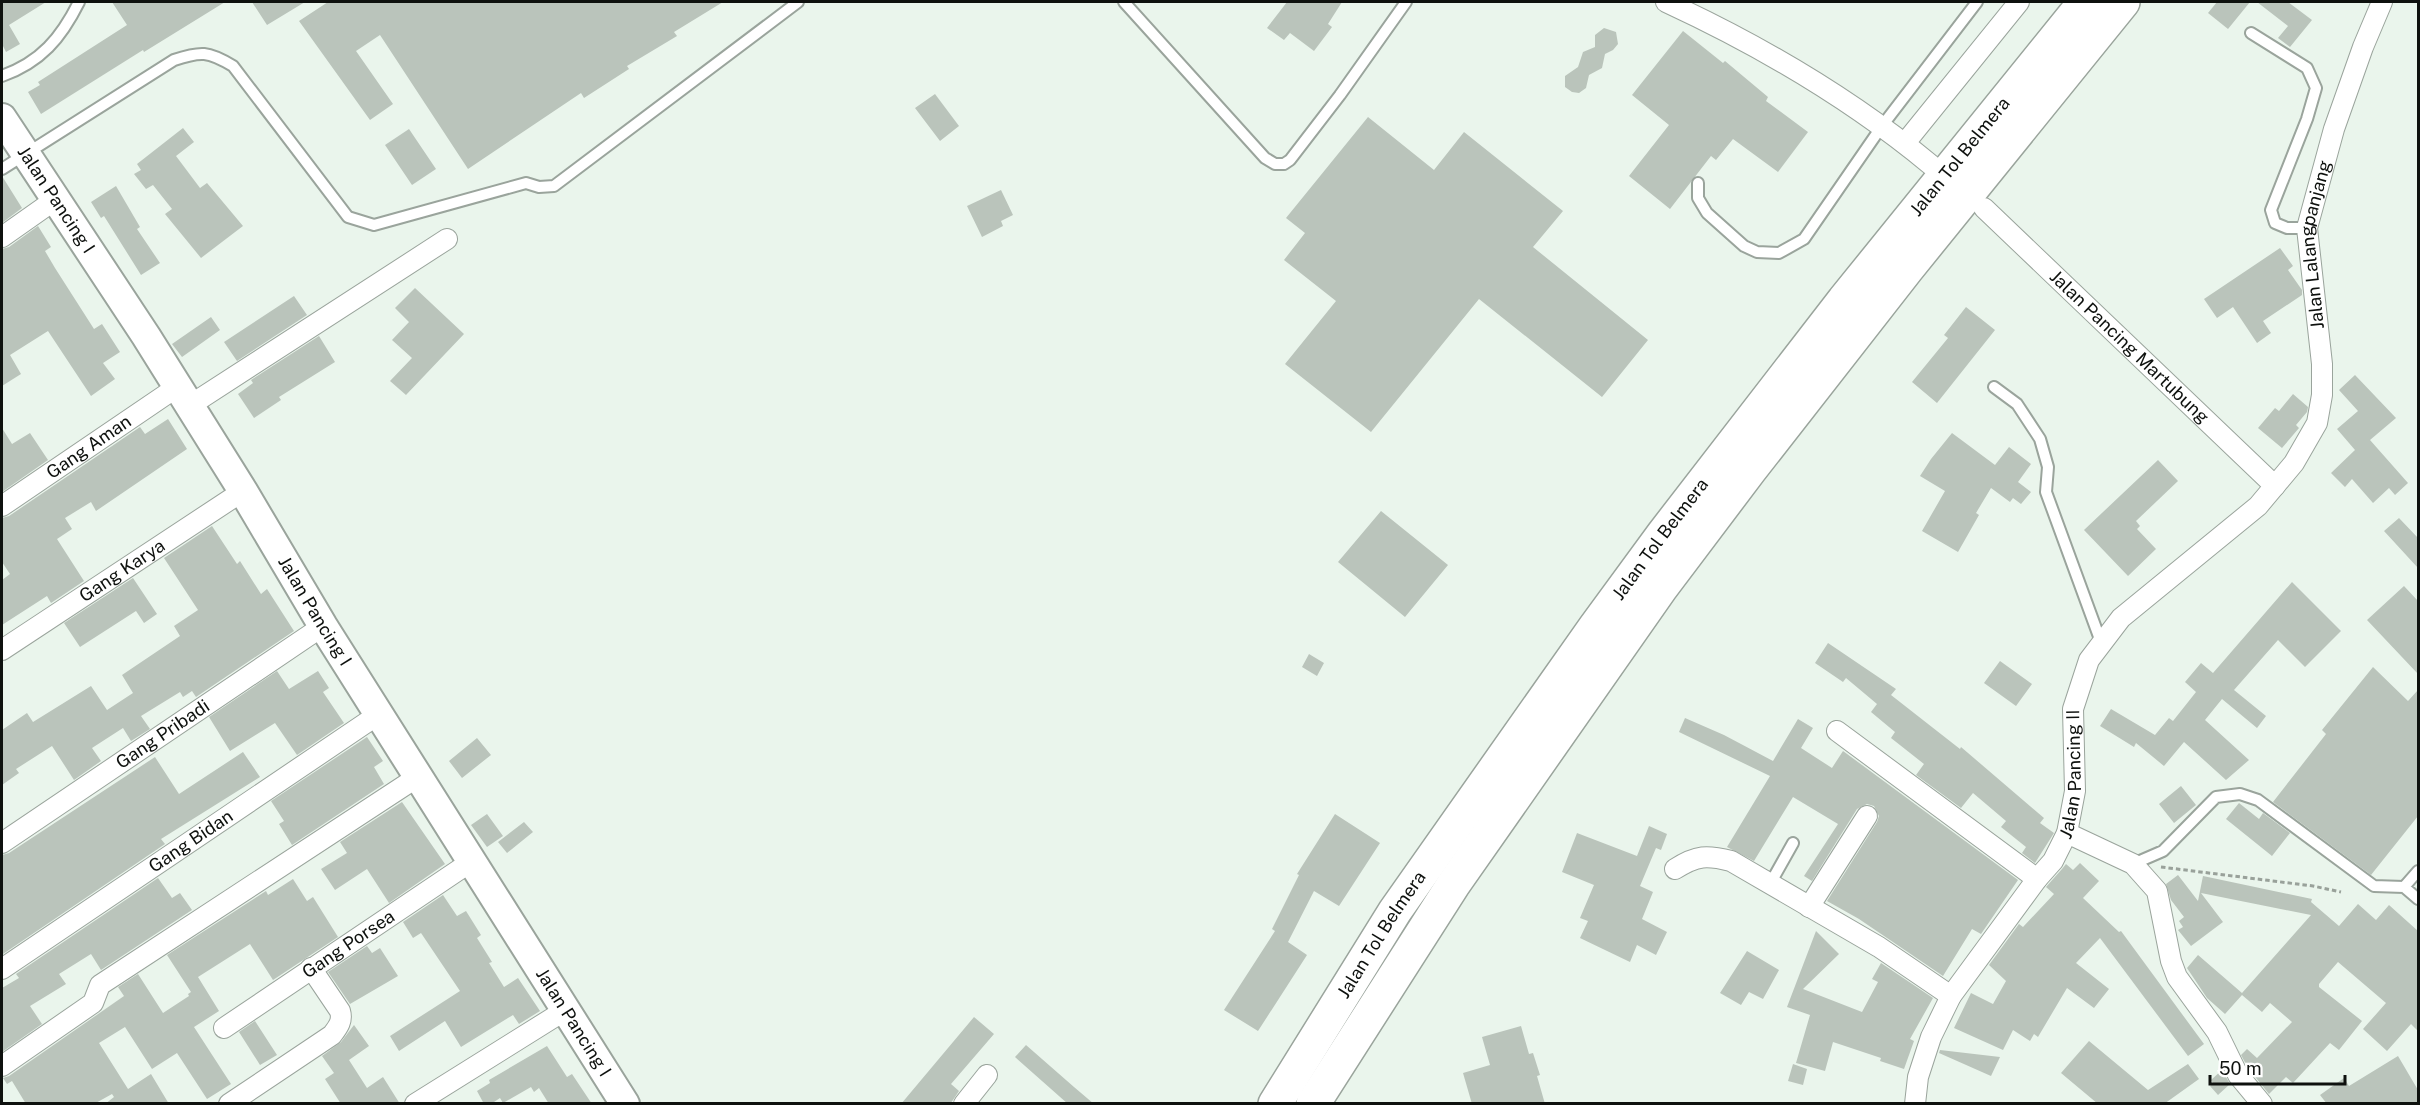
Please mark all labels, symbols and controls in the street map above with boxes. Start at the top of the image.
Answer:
street label: Jalan Tol Belmera [1905,93,2014,220]
street label: Jalan Pancing I [13,142,99,257]
street label: Jalan Lalangpanjang [2296,158,2335,330]
street label: Jalan Pancing Martubung [2046,266,2214,427]
street label: Gang Aman [42,410,135,483]
street label: Jalan Tol Belmera [1607,474,1712,604]
street label: Gang Karya [75,535,169,606]
street label: Jalan Pancing I [274,552,356,669]
street label: Gang Pribadi [112,695,213,773]
street label: Jalan Pancing II [2055,709,2085,842]
street label: Gang Bidan [145,805,237,877]
street label: Jalan Tol Belmera [1333,867,1430,1002]
street label: Gang Porsea [298,905,398,982]
street label: Jalan Pancing I [532,964,616,1080]
scale bar [2210,1048,2345,1086]
text: 50 m [2219,1058,2262,1079]

